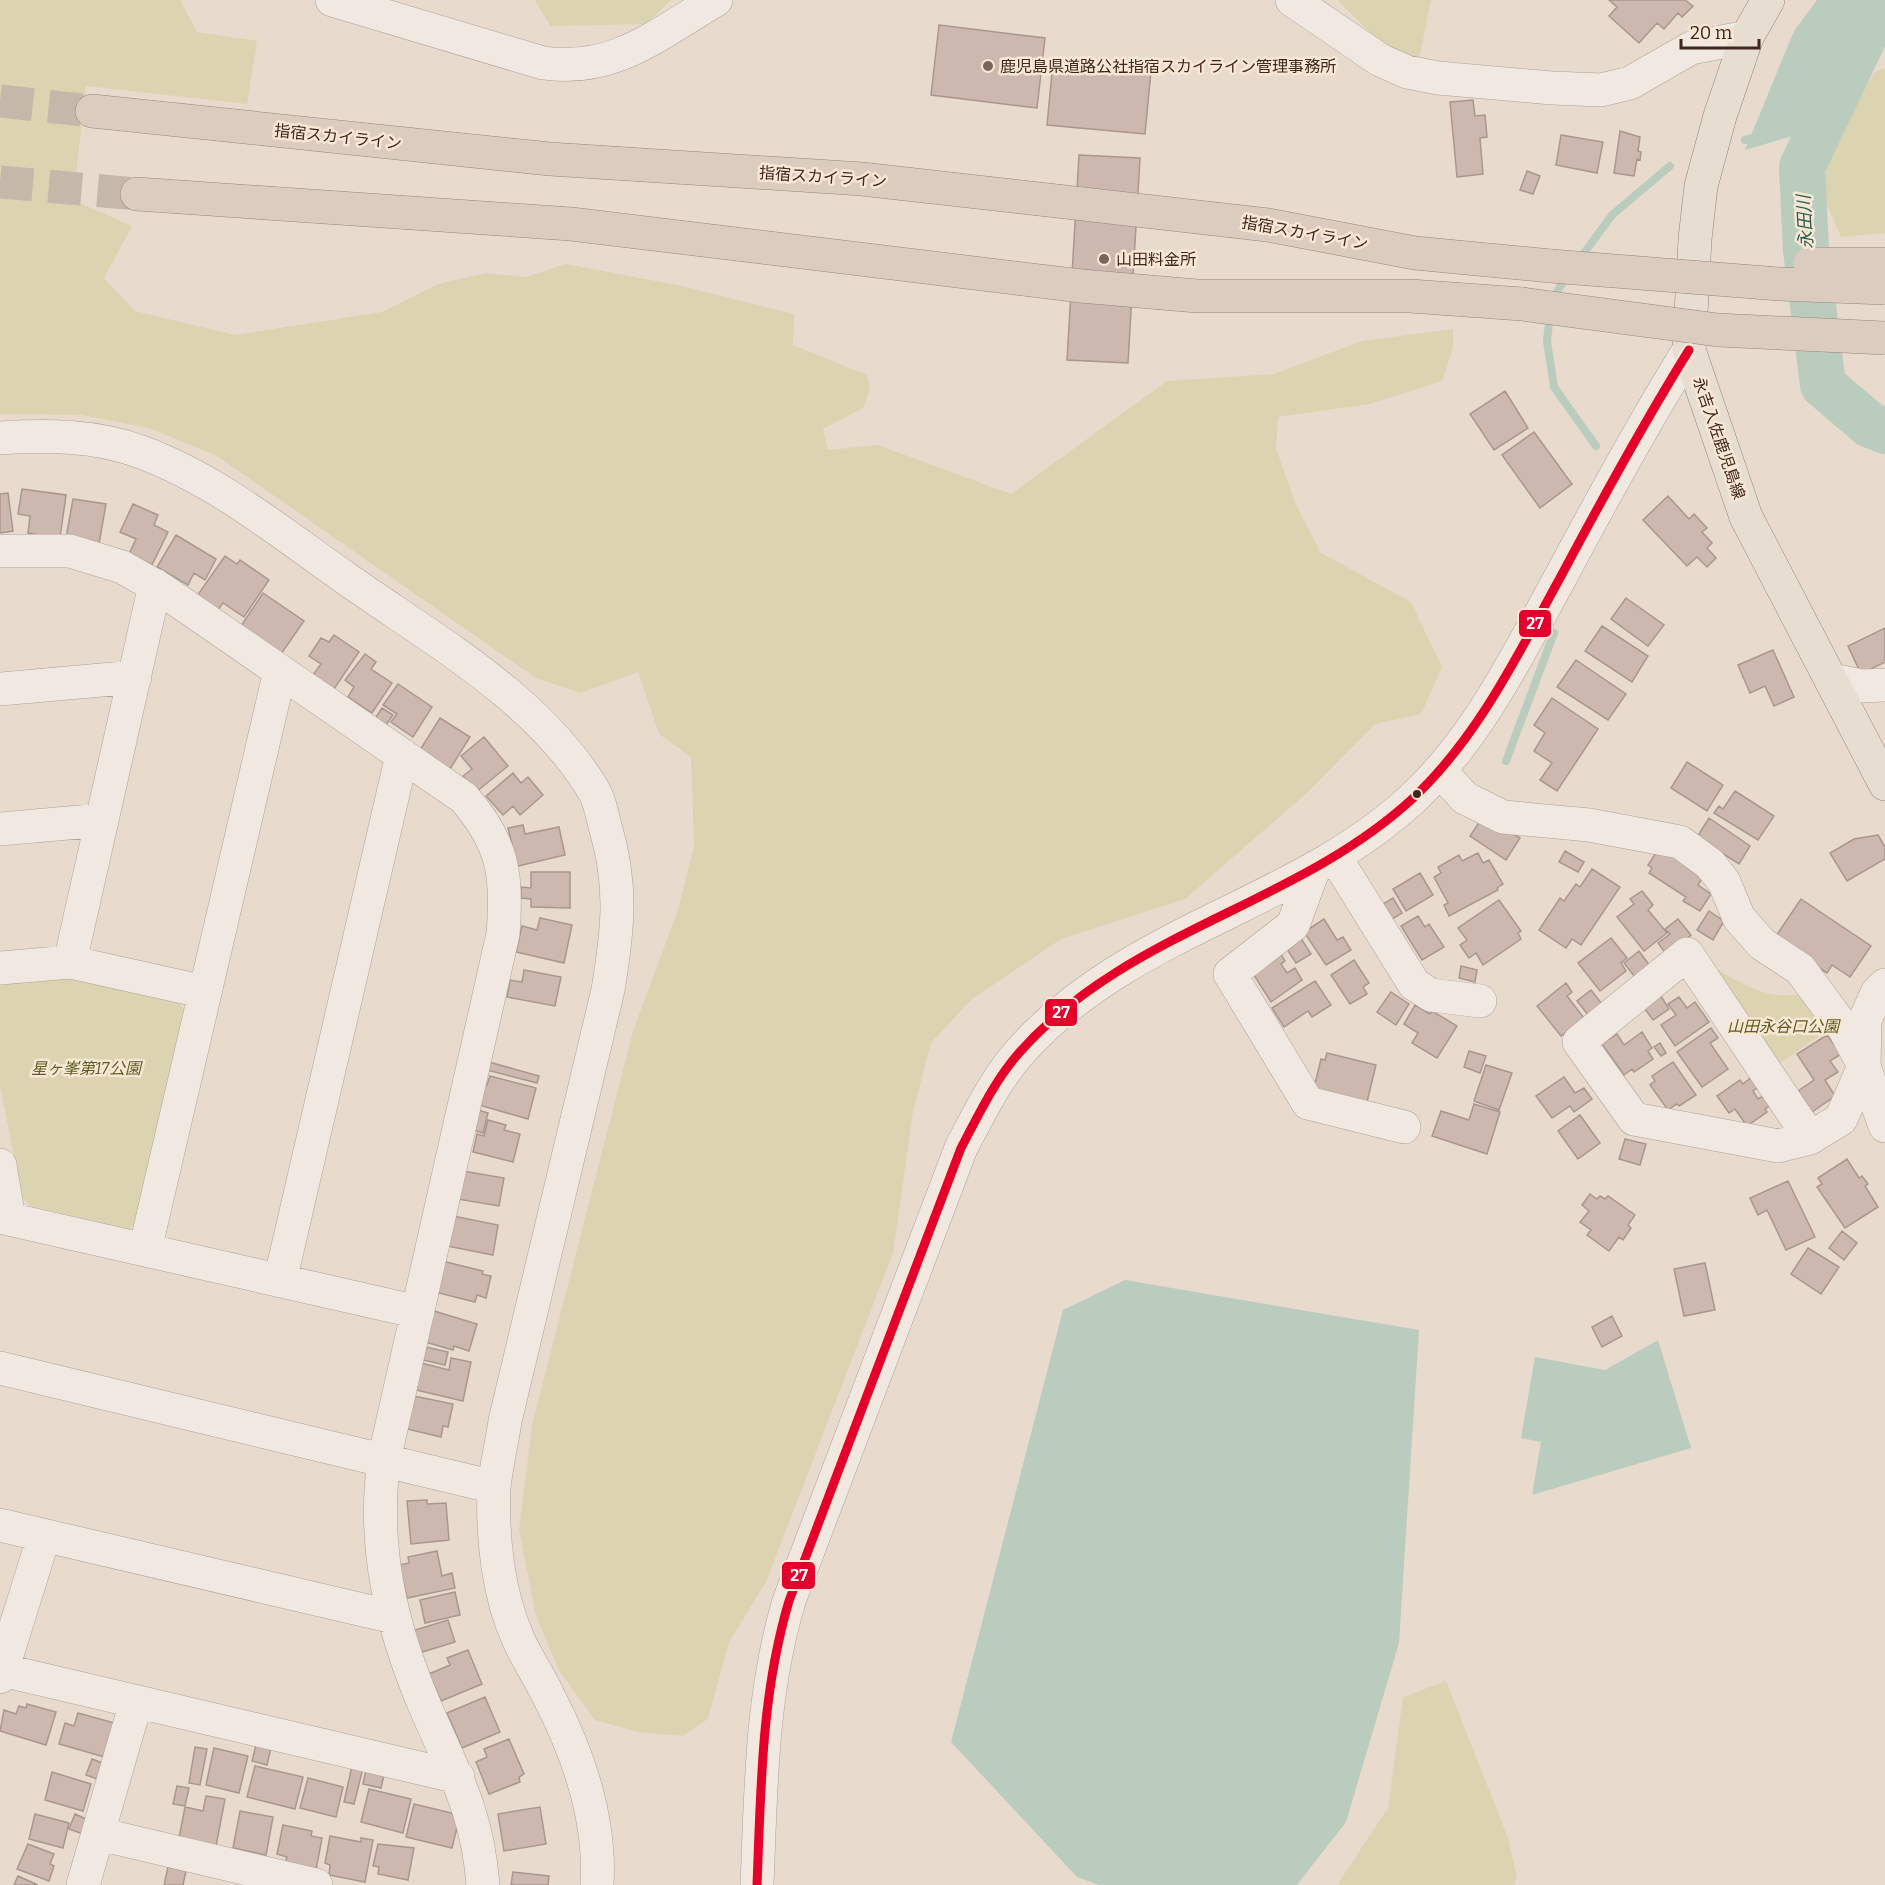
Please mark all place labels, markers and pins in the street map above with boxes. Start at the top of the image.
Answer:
place label: 鹿児島県道路公社指宿スカイライン管理事務所 [1000,57,1336,76]
marker: 鹿児島県道路公社指宿スカイライン管理事務所 [981,59,995,73]
place label: 山田料金所 [1116,250,1196,269]
marker: 山田料金所 [1097,252,1111,266]
unlabelled marker [1411,788,1423,800]

